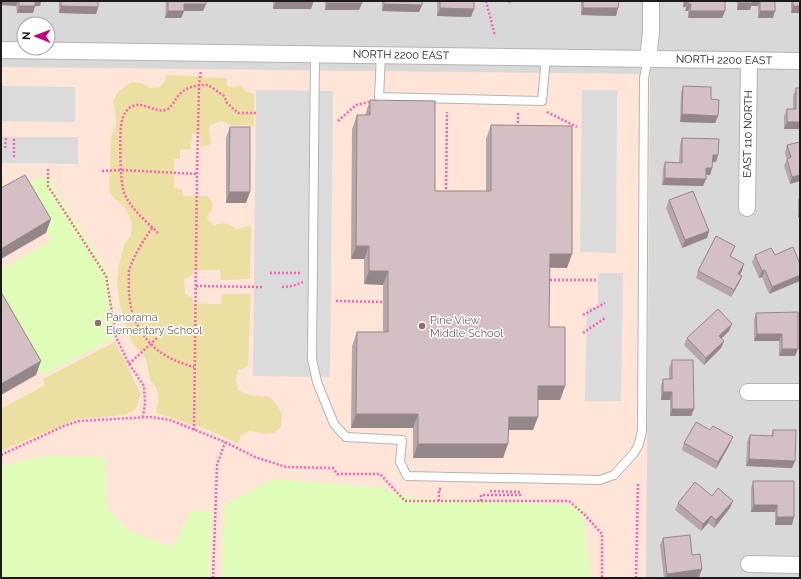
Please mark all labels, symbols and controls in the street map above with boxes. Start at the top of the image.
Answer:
north arrow [16,16,56,56]
text: N [20,32,33,40]
street label: NORTH 2200 EAST [353,48,450,62]
street label: NORTH 2200 EAST [676,53,773,67]
street label: EAST 110 NORTH [741,90,755,178]
place label: Panorama Elementary School [106,311,202,337]
place label: Pine View Middle School [430,314,503,340]
marker: Panorama Elementary School [93,318,103,328]
marker: Pine View Middle School [417,321,427,331]

